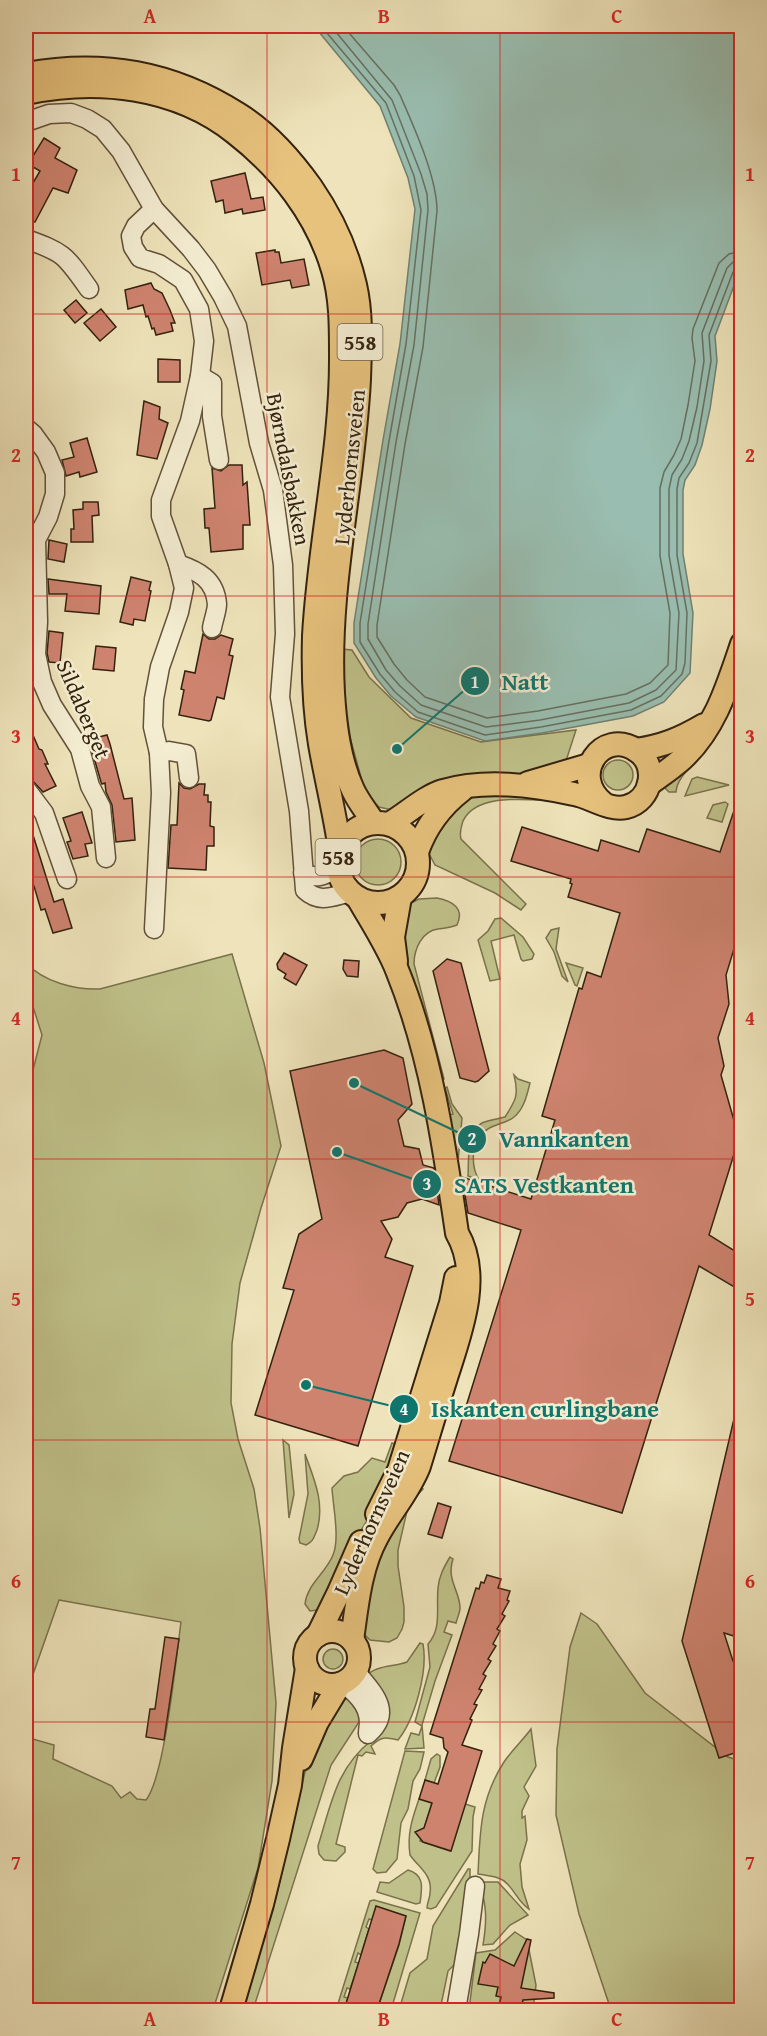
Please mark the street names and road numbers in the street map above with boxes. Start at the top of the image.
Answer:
road number: 558 [338,324,382,360]
street label: Lyderhornsveien [325,387,373,546]
street label: Bjørndalsbakken [259,390,320,548]
street label: Sildaberget [49,654,119,764]
road number: 558 [316,839,360,875]
street label: Lyderhornsveien [325,1444,418,1600]

